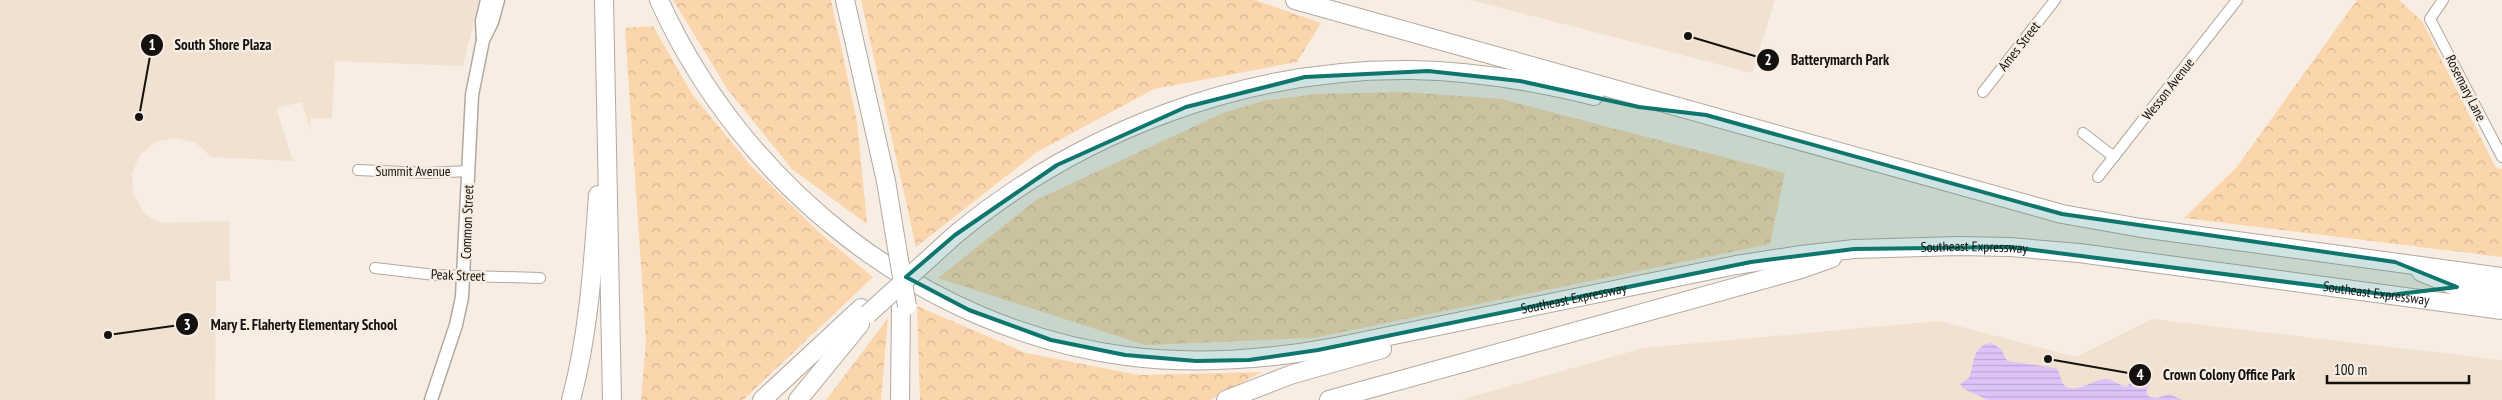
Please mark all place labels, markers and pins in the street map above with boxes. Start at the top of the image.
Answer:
callout: South Shore Plaza [139,30,281,60]
callout: Batterymarch Park [1756,45,1899,75]
callout: Mary E. Flaherty Elementary School [174,309,408,339]
callout: Crown Colony Office Park [2128,360,2306,390]

